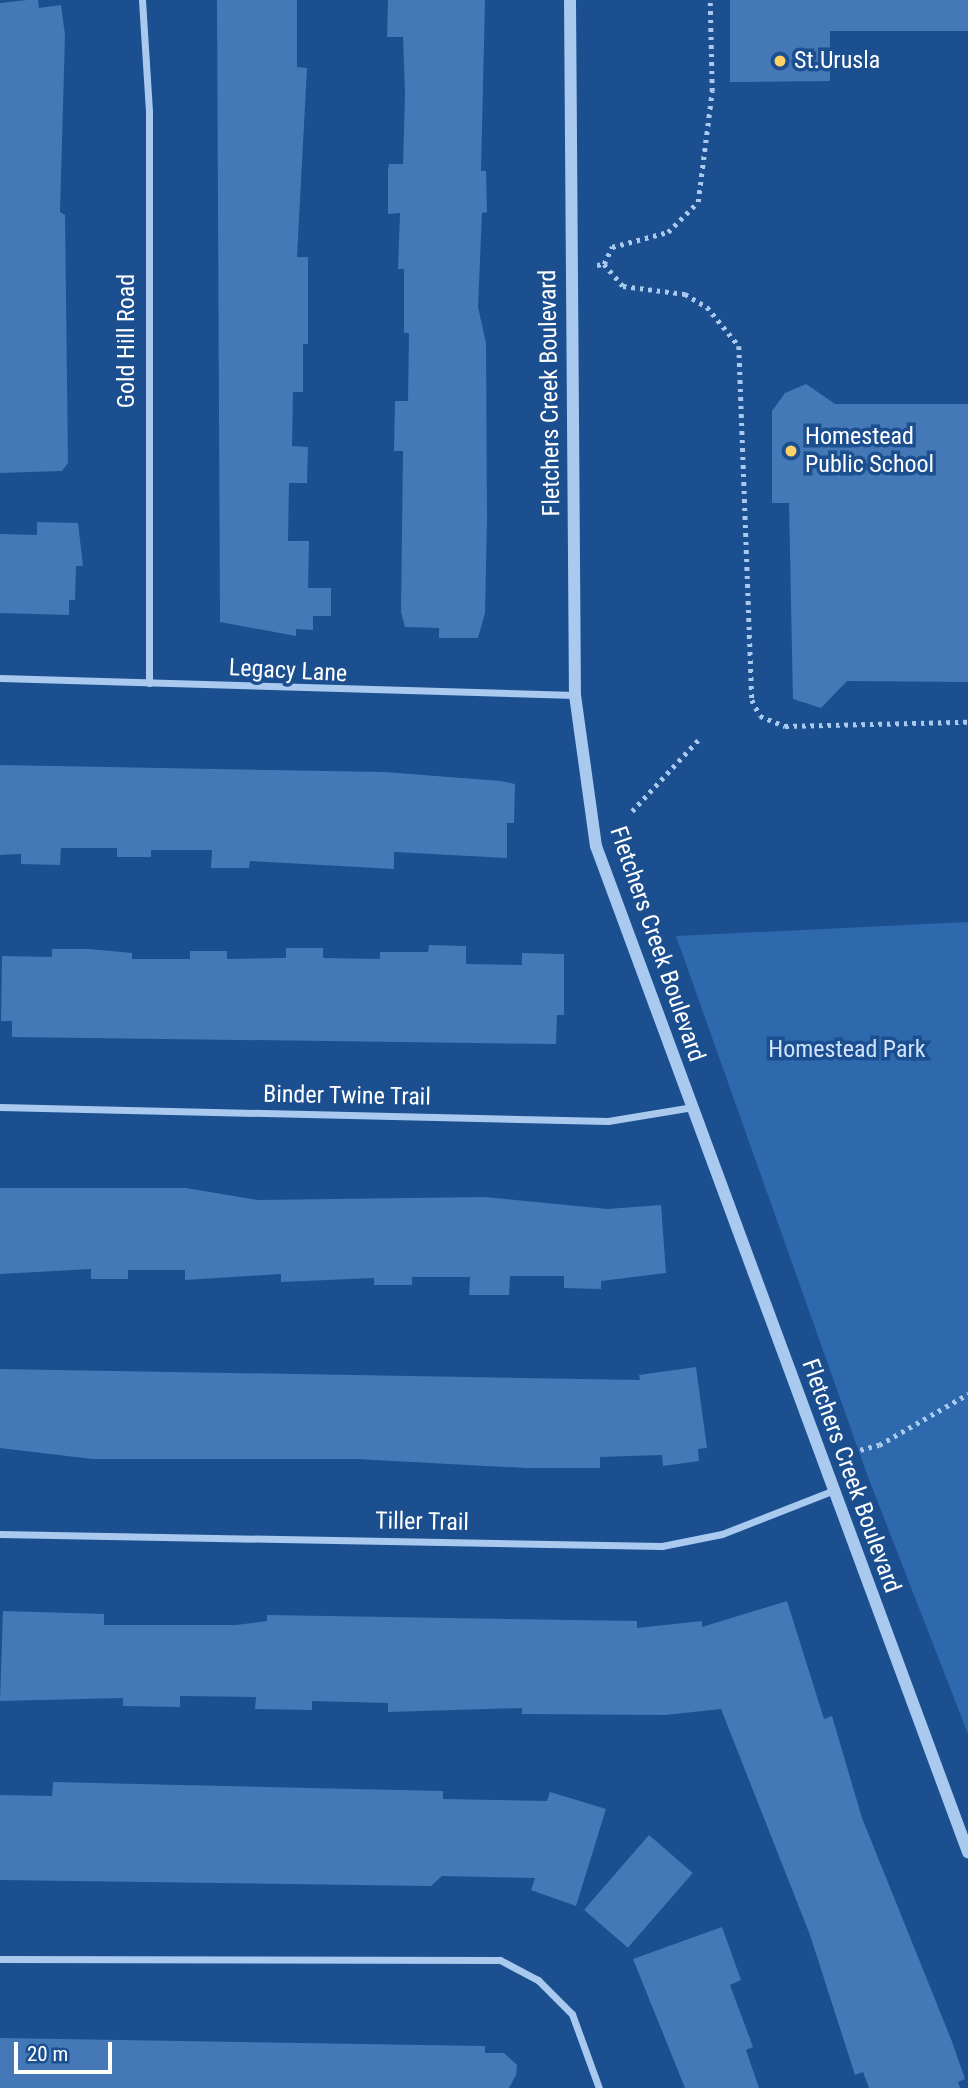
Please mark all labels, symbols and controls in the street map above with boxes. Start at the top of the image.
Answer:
place label: St.Urusla [794,47,880,75]
marker: St.Urusla [772,53,788,69]
street label: Fletchers Creek Boulevard [533,269,567,517]
street label: Gold Hill Road [113,274,141,408]
place label: Homestead Public School [805,423,934,479]
marker: Homestead Public School [783,443,799,459]
street label: Legacy Lane [228,654,348,688]
street label: Fletchers Creek Boulevard [603,823,711,1065]
park label: Homestead Park [768,1036,926,1064]
street label: Binder Twine Trail [263,1080,431,1112]
street label: Fletchers Creek Boulevard [795,1355,907,1597]
street label: Tiller Trail [375,1507,469,1537]
scale bar [18,2028,116,2072]
text: 20 m [27,2042,68,2066]

